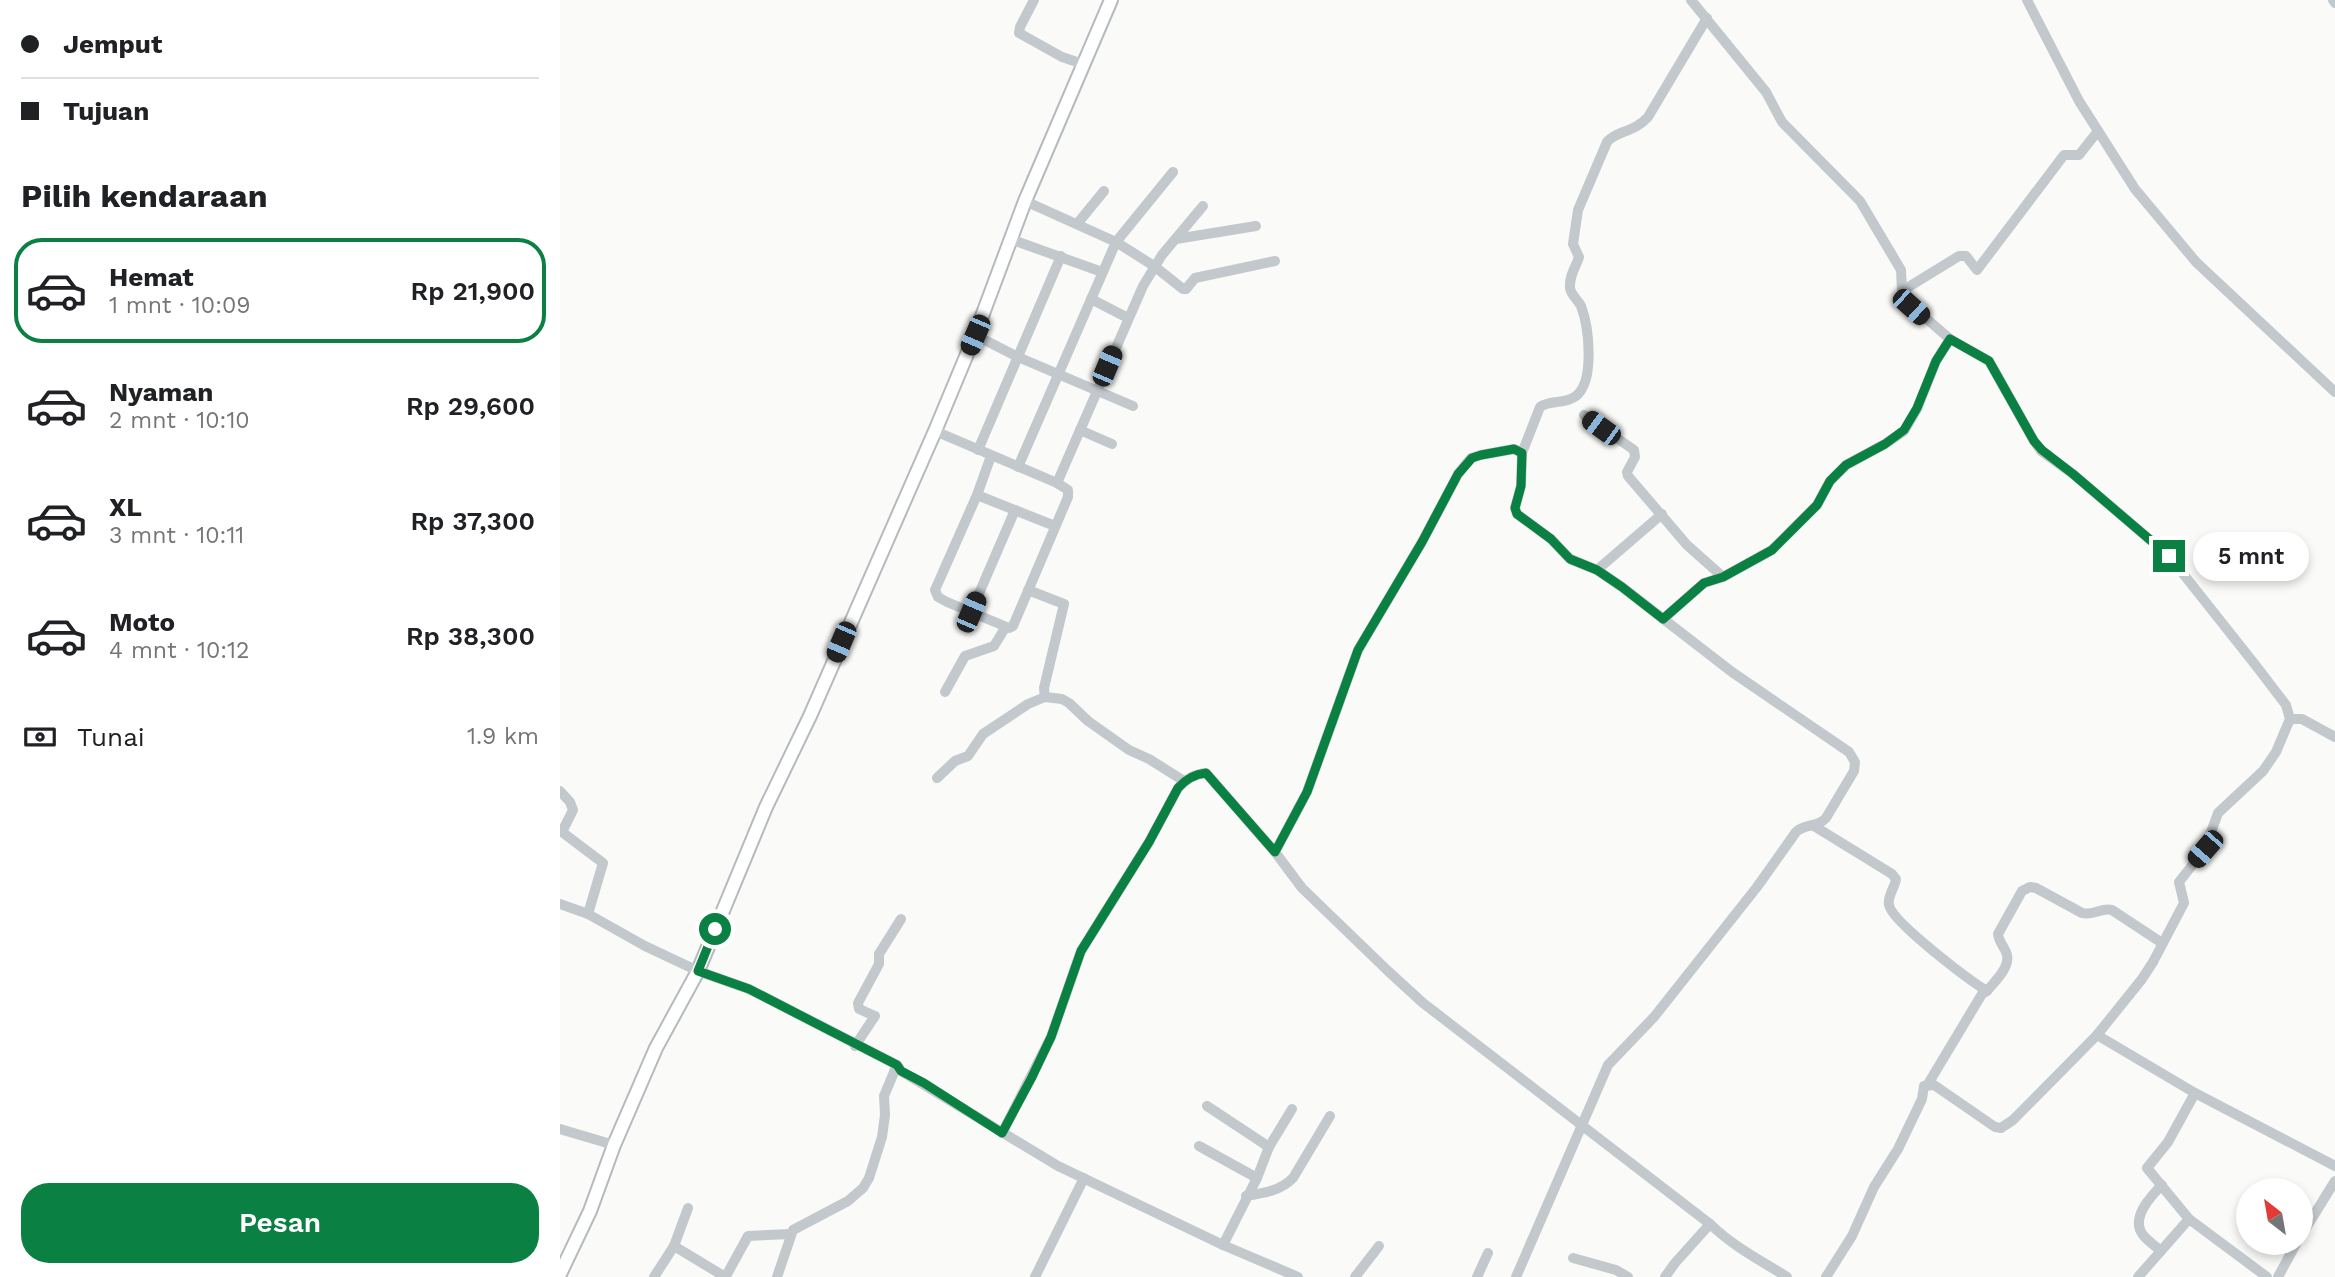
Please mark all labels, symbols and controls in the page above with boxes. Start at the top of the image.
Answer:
text: Jemput [63,29,162,59]
text: Tujuan [63,96,149,126]
text: Pilih kendaraan [21,177,268,215]
icon: car [25,259,88,322]
text: Hemat [109,262,194,292]
text: Rp 21,900 [411,276,535,306]
car [1889,285,1934,329]
text: 1 mnt · 10:09 [109,292,250,319]
car [958,312,993,358]
car [1090,343,1125,389]
icon: car [25,374,88,437]
text: Nyaman [109,377,213,407]
text: Rp 29,600 [406,391,535,421]
text: 2 mnt · 10:10 [109,407,250,434]
car [1578,407,1625,449]
icon: car [25,489,88,552]
text: XL [109,492,142,522]
text: Rp 37,300 [410,506,535,536]
text: 3 mnt · 10:11 [109,522,244,549]
callout: 5 mnt [2194,532,2309,580]
route end [2153,540,2185,572]
text: 5 mnt [2218,543,2284,570]
car [954,589,989,635]
icon: car [25,604,88,667]
text: Moto [109,607,175,637]
car [824,619,859,665]
text: Rp 38,300 [406,621,535,651]
text: 4 mnt · 10:12 [109,637,249,664]
icon: cash [21,718,59,756]
text: Tunai [77,722,145,752]
text: 1.9 km [467,723,539,750]
car [2184,826,2227,872]
route start [699,913,731,945]
north arrow [2236,1178,2314,1255]
map controls [2236,1178,2313,1255]
button: Pesan [21,1183,539,1263]

